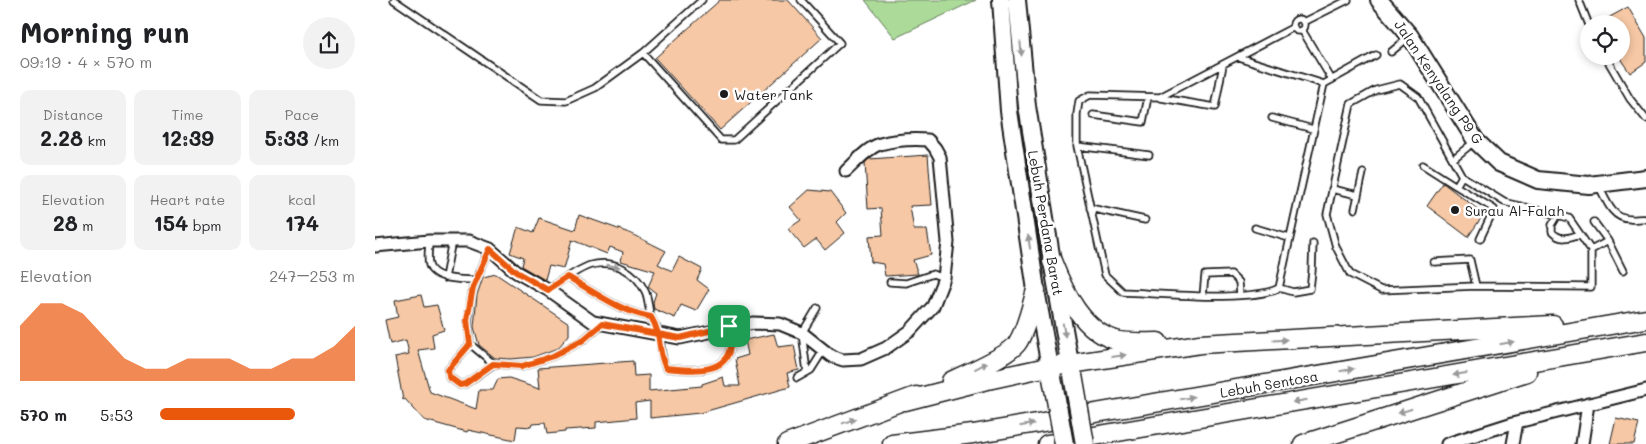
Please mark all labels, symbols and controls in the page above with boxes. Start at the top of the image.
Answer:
text: Morning run [20,14,189,50]
map controls [1580,15,1630,65]
button: locate [1580,15,1630,65]
street label: Jalan Kenyalang P9 G [1390,16,1488,148]
button: share [303,17,355,69]
one-way arrow [1018,41,1026,57]
text: 09:19 · 4 × 570 m [20,51,152,72]
place label: Water Tank [734,85,813,104]
marker: Water Tank [718,88,730,100]
text: Distance [43,105,103,124]
text: Time [172,105,203,124]
text: Pace [285,105,319,124]
text: 2.28 [40,124,83,151]
text: 12:39 [161,124,214,151]
text: 5:33 [265,124,309,151]
text: km [83,131,106,150]
text: /km [309,131,339,150]
street label: Lebuh Perdana Barat [1024,149,1068,297]
text: Elevation [42,190,105,209]
text: Heart rate [150,190,225,209]
text: kcal [288,190,316,209]
place label: Surau Al-Falah [1465,201,1564,220]
marker: Surau Al-Falah [1449,204,1461,216]
text: 28 [53,209,78,236]
text: 154 [153,209,188,236]
text: 174 [285,209,319,236]
text: m [78,216,93,235]
text: bpm [188,216,222,235]
one-way arrow [1024,234,1032,250]
one-way arrow [606,262,621,270]
text: Elevation [20,265,92,286]
text: 247–253 m [269,265,355,286]
pin [708,305,750,347]
icon: arrive [715,312,743,340]
one-way arrow [1061,323,1069,339]
one-way arrow [1273,336,1289,344]
one-way arrow [1500,338,1516,346]
one-way arrow [1111,352,1127,360]
one-way arrow [973,362,988,370]
street label: Lebuh Sentosa [1218,366,1320,402]
one-way arrow [1339,366,1355,374]
one-way arrow [1452,370,1468,378]
one-way arrow [1179,393,1195,401]
one-way arrow [1291,398,1307,406]
text: 570 m [20,404,67,425]
text: 5:53 [100,404,133,425]
one-way arrow [1397,408,1412,415]
one-way arrow [842,417,857,424]
one-way arrow [1019,421,1035,429]

